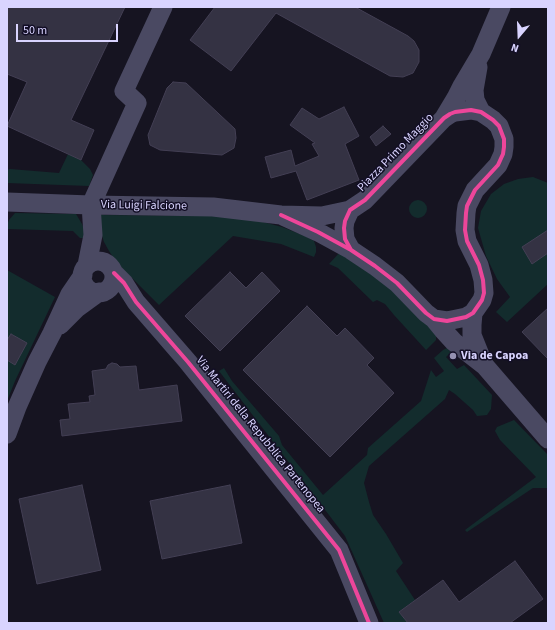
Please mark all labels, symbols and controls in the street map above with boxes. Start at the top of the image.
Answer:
scale bar [18,16,120,42]
north arrow [499,16,539,56]
text: 50 m [23,22,47,39]
text: N [509,40,521,56]
street label: Piazza Primo Maggio [355,111,437,195]
street label: Via Luigi Falcione [101,198,187,214]
place label: Via de Capoa [461,349,528,363]
marker: Via de Capoa [448,351,458,361]
street label: Via Martiri della Repubblica Partenopea [192,354,328,516]

